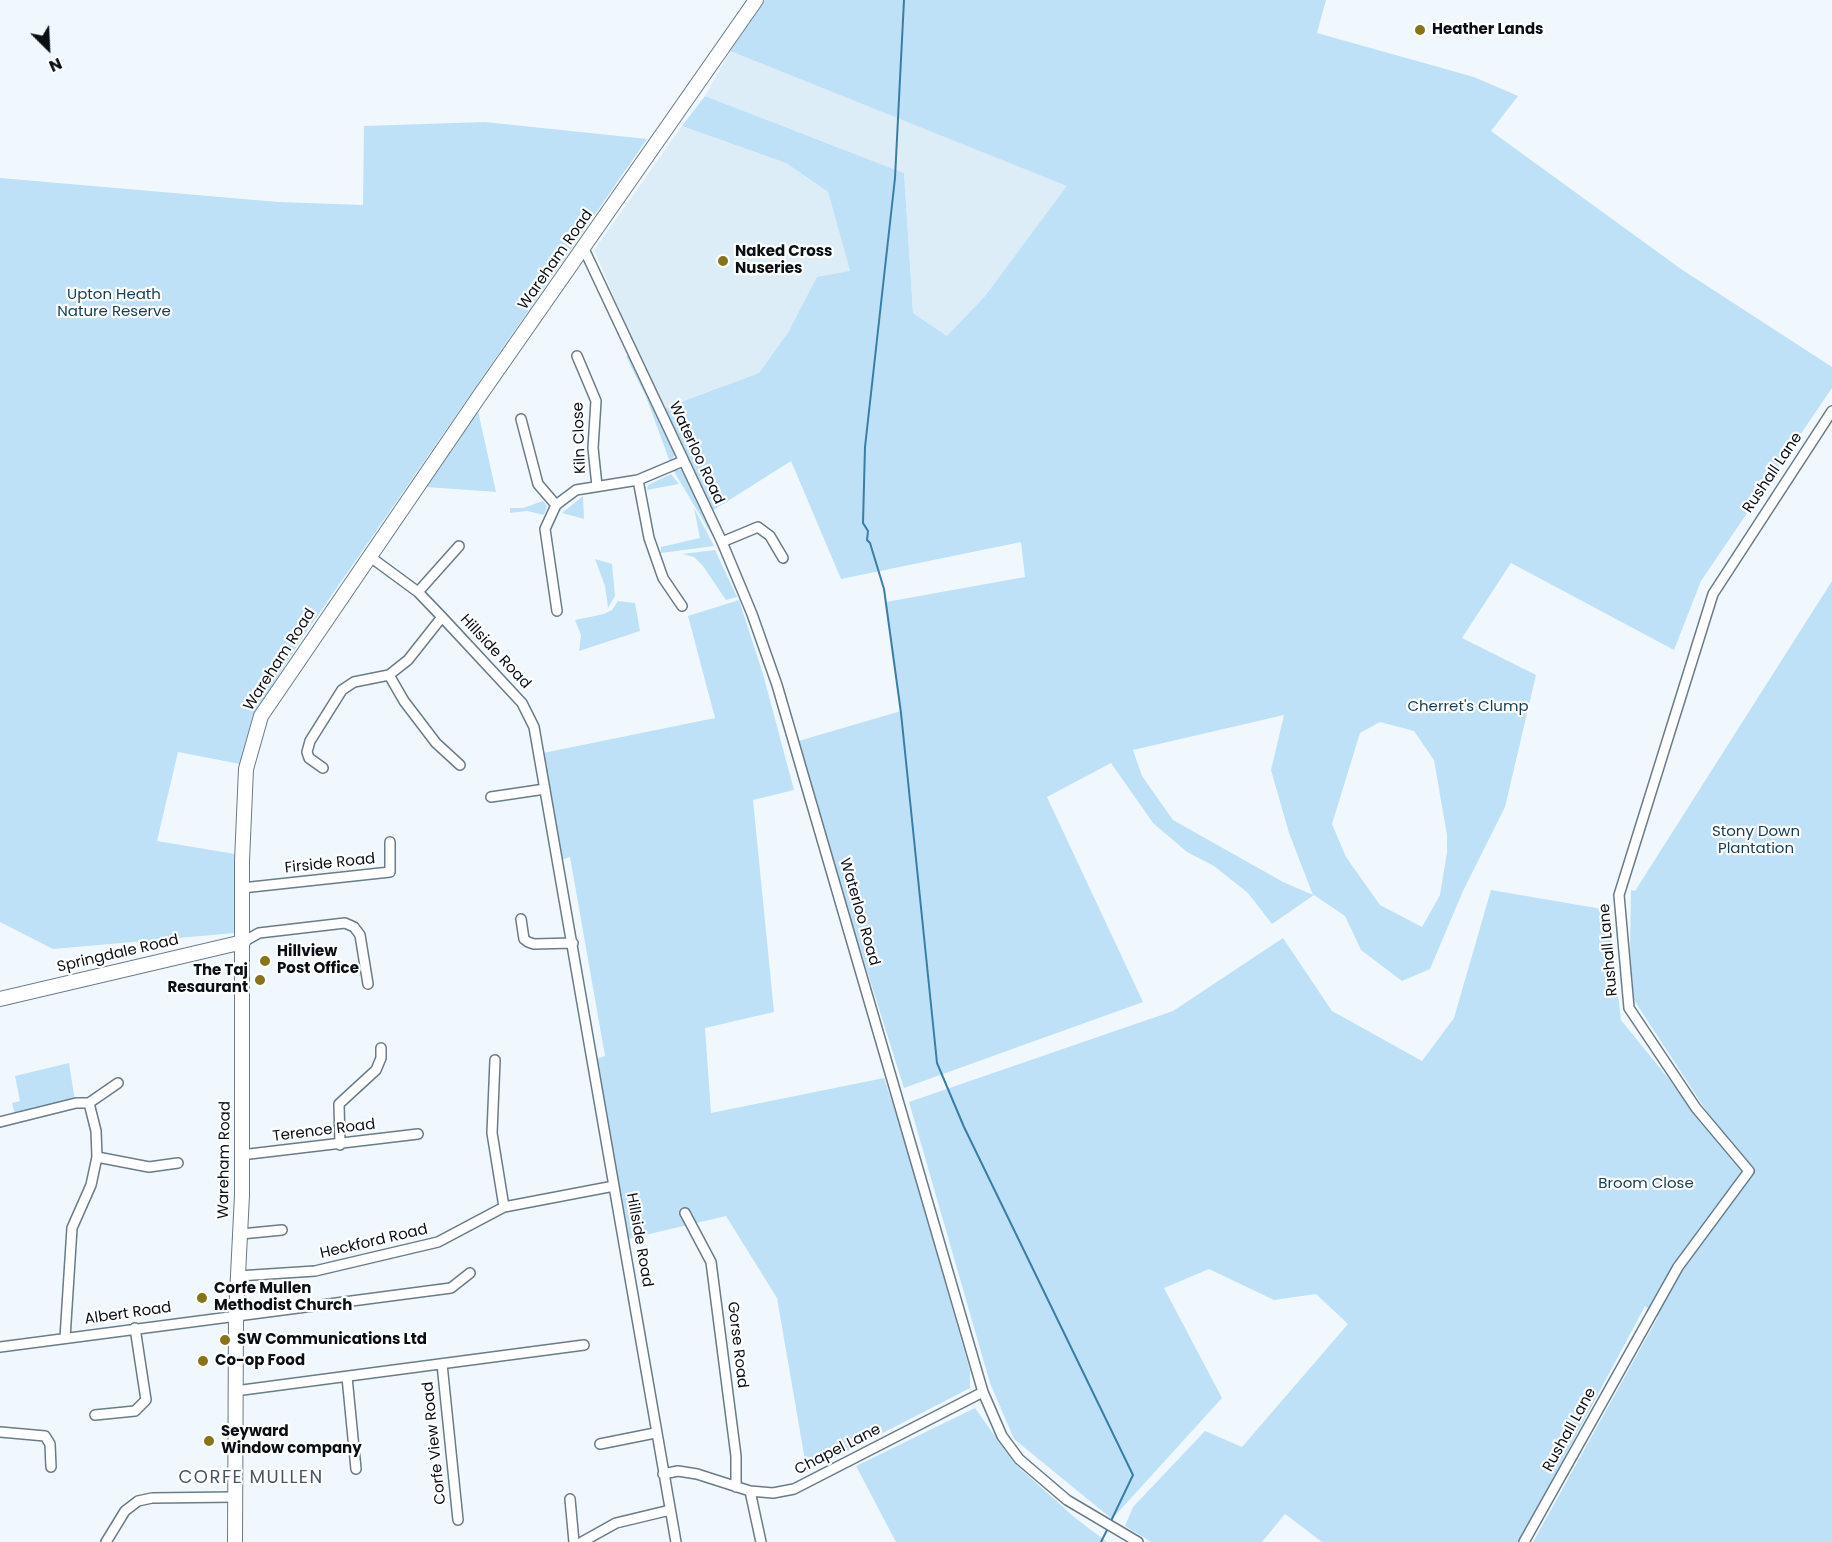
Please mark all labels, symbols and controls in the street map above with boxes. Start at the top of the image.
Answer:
north arrow [18,18,78,78]
place label: Heather Lands [1432,21,1543,39]
marker: Heather Lands [1413,23,1427,37]
text: N [45,52,66,78]
street label: Wareham Road [515,207,597,313]
place label: Naked Cross Nuseries [735,243,832,278]
marker: Naked Cross Nuseries [716,254,730,268]
park label: Upton Heath Nature Reserve [57,286,171,321]
street label: Waterloo Road [664,399,728,507]
street label: Kiln Close [570,402,590,474]
street label: Rushall Lane [1739,429,1807,517]
street label: Wareham Road [240,606,320,714]
street label: Hillside Road [456,611,534,693]
park label: Cherret's Clump [1407,698,1529,716]
park label: Stony Down Plantation [1712,823,1800,858]
street label: Firside Road [284,850,376,878]
street label: Waterloo Road [835,856,883,968]
street label: Rushall Lane [1596,903,1622,997]
street label: Springdale Road [55,931,181,977]
place label: Hillview Post Office [277,943,359,978]
marker: Hillview Post Office [258,954,272,968]
place label: The Taj Resaurant [168,962,248,997]
marker: The Taj Resaurant [253,973,267,987]
street label: Wareham Road [215,1101,235,1219]
street label: Terence Road [272,1116,376,1146]
park label: Broom Close [1598,1175,1694,1193]
street label: Hillside Road [622,1191,656,1289]
street label: Heckford Road [318,1221,430,1263]
place label: Corfe Mullen Methodist Church [214,1280,352,1315]
marker: Corfe Mullen Methodist Church [195,1291,209,1305]
street label: Albert Road [84,1299,172,1329]
street label: Gorse Road [723,1301,751,1389]
place label: SW Communications Ltd [237,1331,427,1349]
marker: SW Communications Ltd [218,1333,232,1347]
place label: Co-op Food [215,1352,305,1370]
marker: Co-op Food [196,1354,210,1368]
street label: Corfe View Road [420,1381,450,1505]
street label: Rushall Lane [1540,1385,1600,1475]
street label: Chapel Lane [792,1421,884,1479]
place label: Seyward Window company [221,1423,362,1458]
marker: Seyward Window company [202,1434,216,1448]
district label: CORFE MULLEN [178,1467,324,1489]

